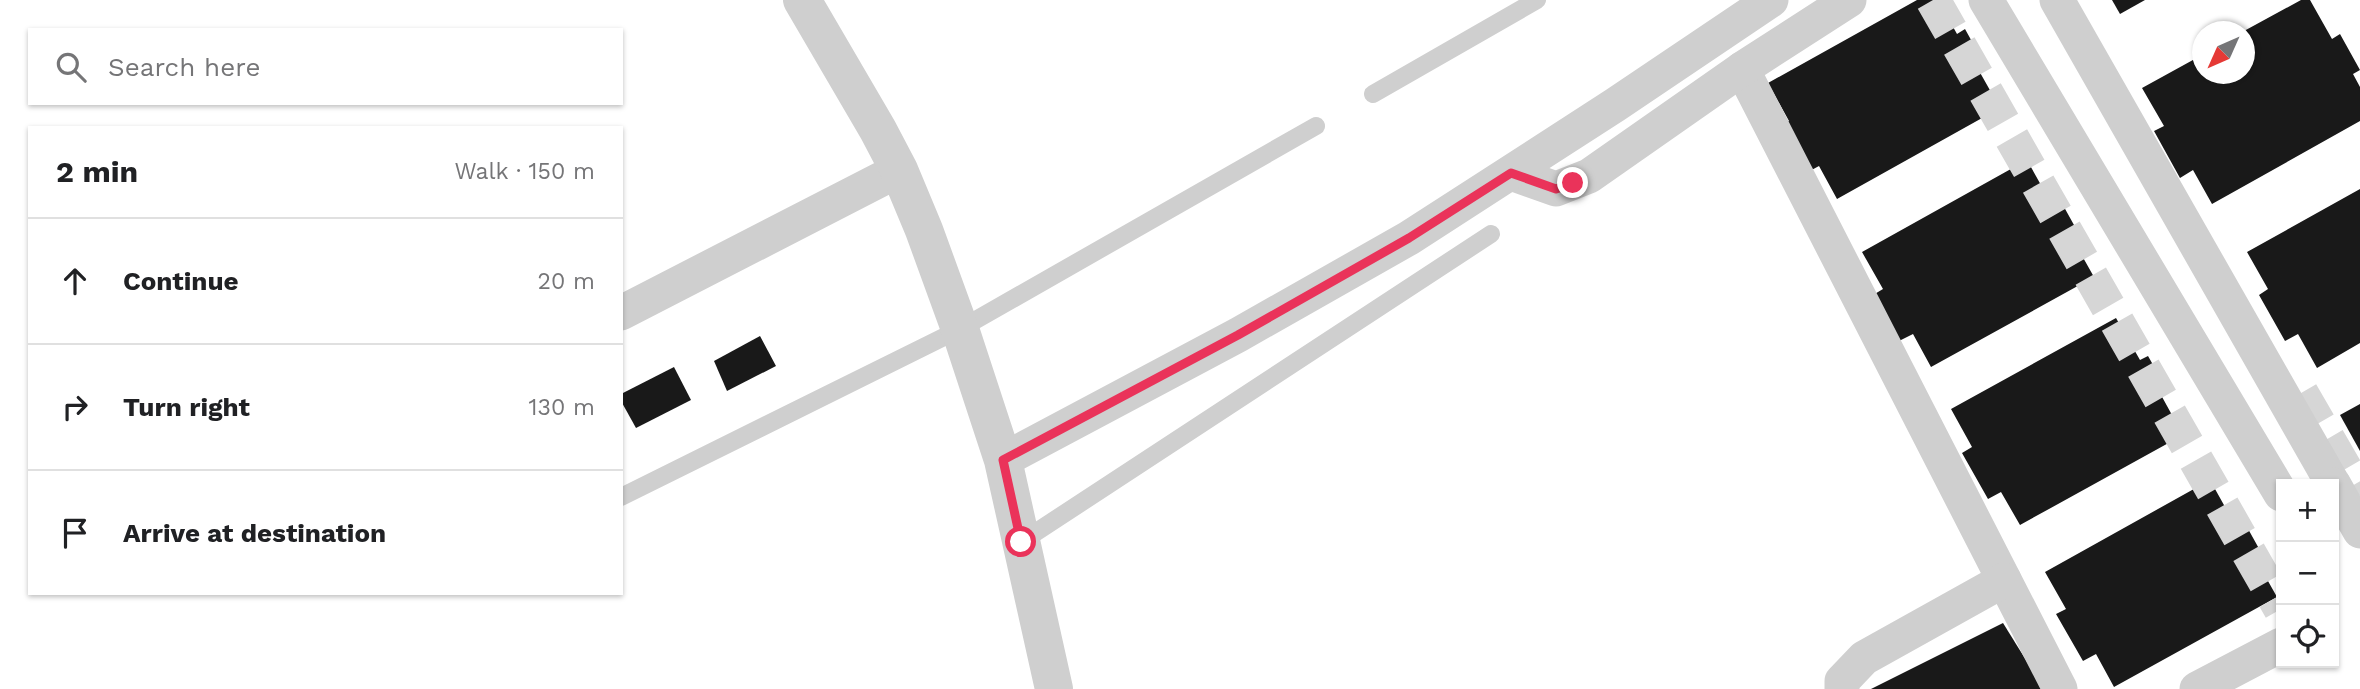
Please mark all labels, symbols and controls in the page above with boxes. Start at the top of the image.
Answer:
north arrow [2192,21,2255,84]
search box [28,28,623,105]
icon: search [52,48,90,86]
text: Search here [108,52,260,82]
text: 2 min [56,154,138,189]
text: Walk · 150 m [454,158,595,185]
route end [1557,167,1588,198]
icon: ahead [56,262,94,300]
text: Continue [123,266,239,296]
text: 20 m [538,268,595,295]
icon: right [56,388,94,426]
text: Turn right [123,392,250,422]
text: 130 m [529,394,595,421]
map controls [2276,479,2339,668]
button: + [2276,479,2339,542]
icon: arrive [56,514,94,552]
text: Arrive at destination [123,518,386,548]
route start [1005,526,1036,557]
button: − [2276,542,2339,605]
button: locate [2276,605,2339,668]

